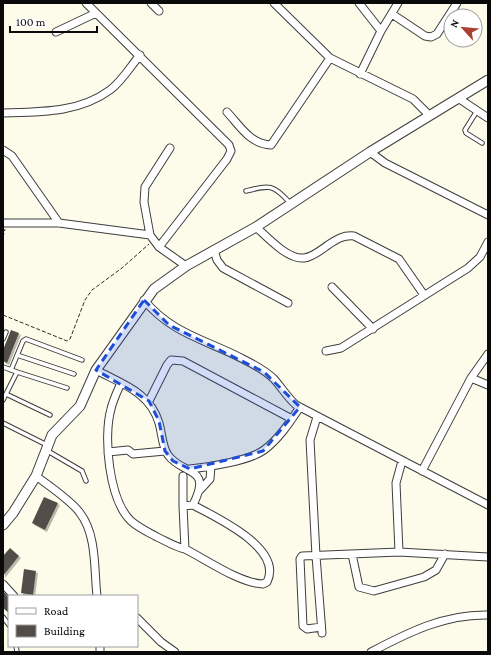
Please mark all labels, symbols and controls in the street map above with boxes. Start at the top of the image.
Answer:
scale bar [10,8,97,34]
north arrow [443,8,483,48]
text: 100 m [16,15,46,29]
text: N [447,17,461,30]
legend [8,595,138,647]
text: Road [44,604,69,618]
text: Building [44,624,85,638]

